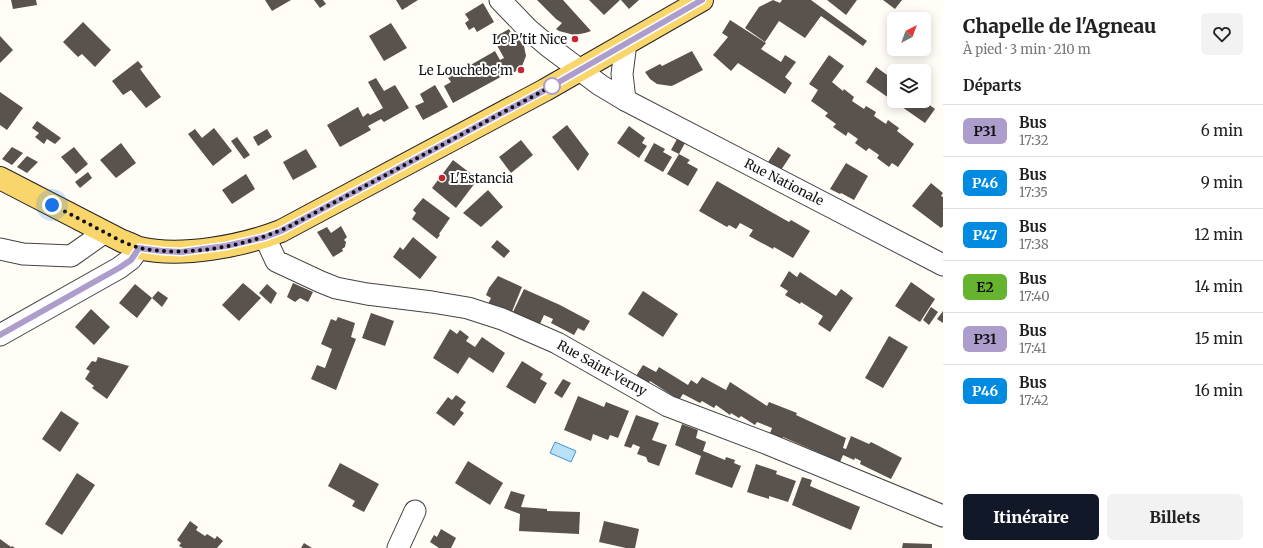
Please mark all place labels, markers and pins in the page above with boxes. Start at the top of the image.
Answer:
place label: Le P'tit Nice [492,31,567,48]
marker: Le P'tit Nice [570,34,580,44]
place label: Le Louchebe'm [418,62,513,79]
marker: Le Louchebe'm [516,65,526,75]
unlabelled marker [543,77,561,95]
place label: L'Estancia [450,170,513,187]
marker: L'Estancia [437,173,447,183]

